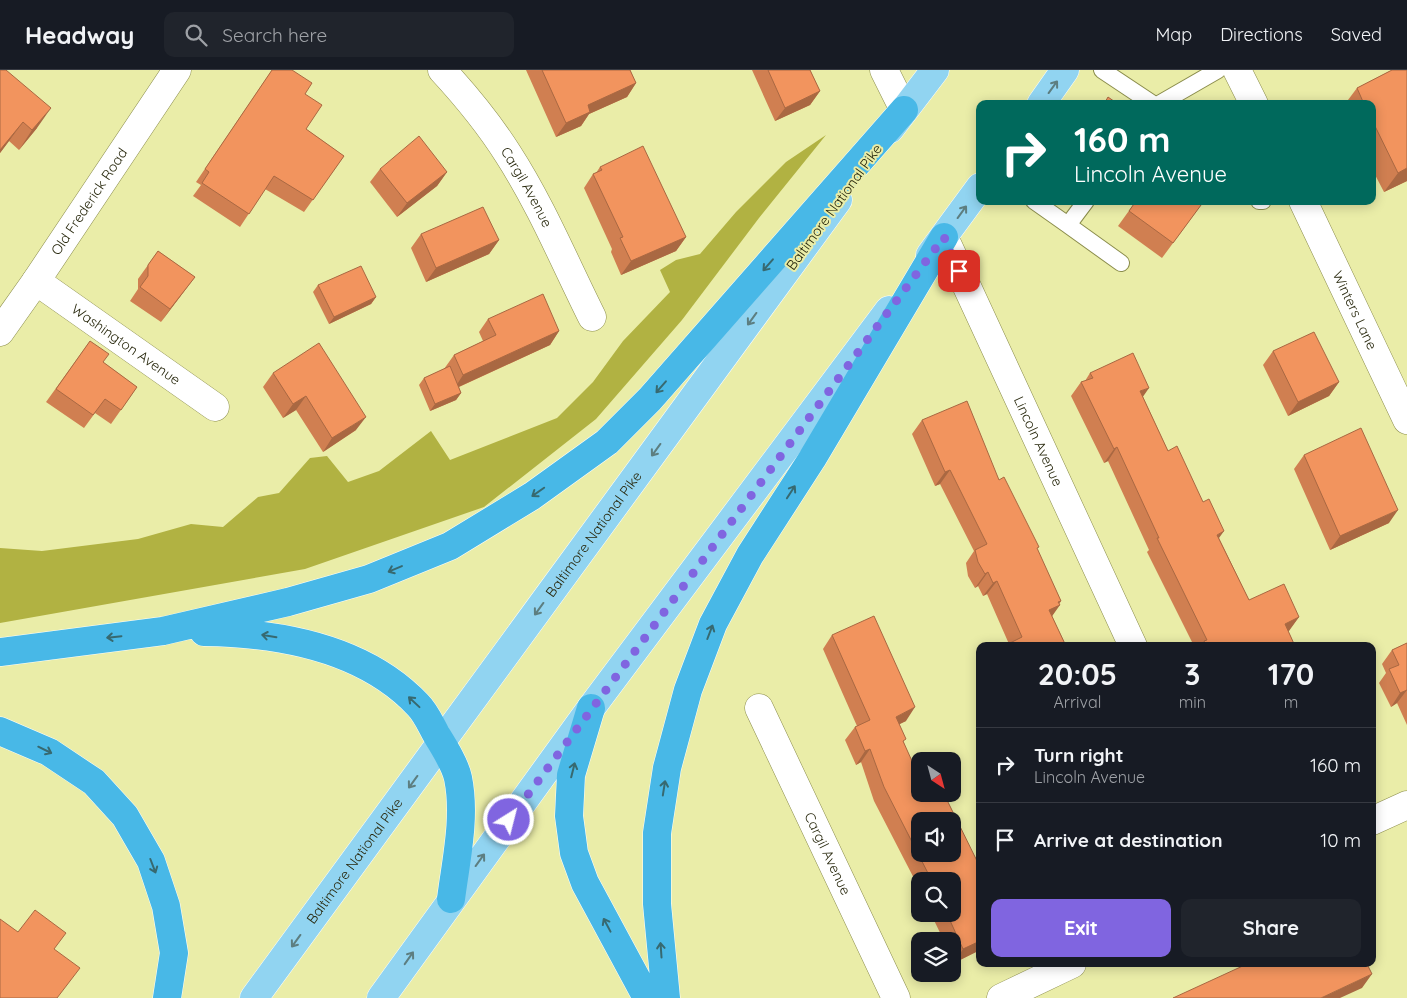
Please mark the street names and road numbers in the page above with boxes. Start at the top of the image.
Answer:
street label: Baltimore National Pike [782,140,886,274]
street label: Cargil Avenue [497,143,556,230]
street label: Old Frederick Road [47,145,131,259]
street label: Winters Lane [1329,268,1381,353]
street label: Washington Avenue [68,300,184,389]
street label: Lincoln Avenue [1010,393,1067,489]
street label: Baltimore National Pike [542,467,646,600]
street label: Baltimore National Pike [302,794,406,927]
street label: Cargil Avenue [801,809,855,898]

